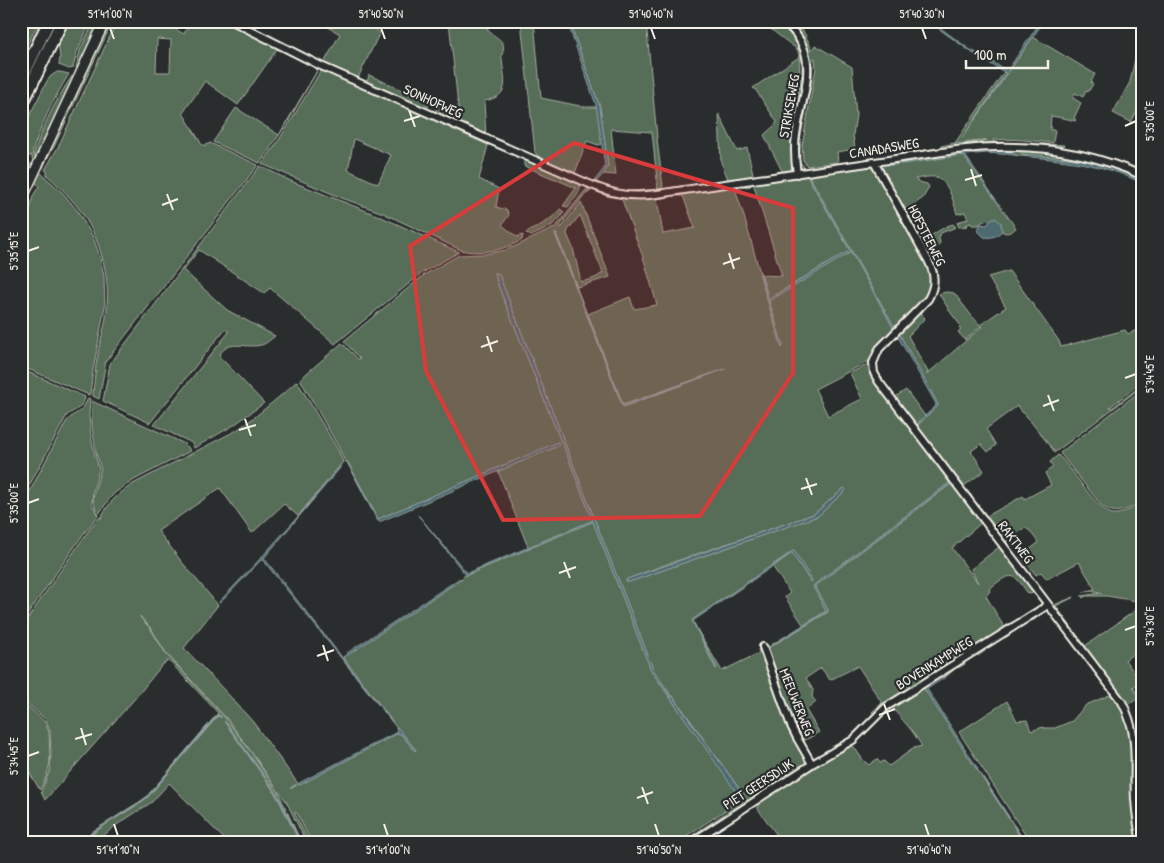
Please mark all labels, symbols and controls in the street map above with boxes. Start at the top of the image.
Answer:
text: 51°41'00"N [88,5,132,22]
text: 51°40'50"N [359,5,403,22]
text: 51°40'40"N [629,5,673,22]
text: 51°40'30"N [900,5,944,22]
scale bar [966,38,1049,70]
text: 100 m [974,44,1007,65]
street label: STRIKSEWEG [774,72,803,139]
street label: SONHOFWEG [401,79,466,122]
text: 5°35'00"E [1141,100,1158,141]
street label: CANADASWEG [848,133,920,162]
street label: HOFSTEEWEG [904,201,951,269]
text: 5°35'15"E [5,231,22,270]
text: 5°34'45"E [1141,354,1158,393]
text: 5°35'00"E [5,482,22,523]
street label: RAKTWEG [994,517,1039,567]
text: 5°34'30"E [1141,606,1158,646]
street label: BOVENKAMPWEG [892,631,976,694]
street label: MEEUWERWEG [775,665,820,739]
text: 5°34'45"E [5,736,22,775]
street label: PIET GEERSDIJK [719,753,797,813]
text: 51°41'10"N [97,841,139,858]
text: 51°41'00"N [366,841,410,858]
text: 51°40'50"N [637,841,681,858]
text: 51°40'40"N [907,841,951,858]

